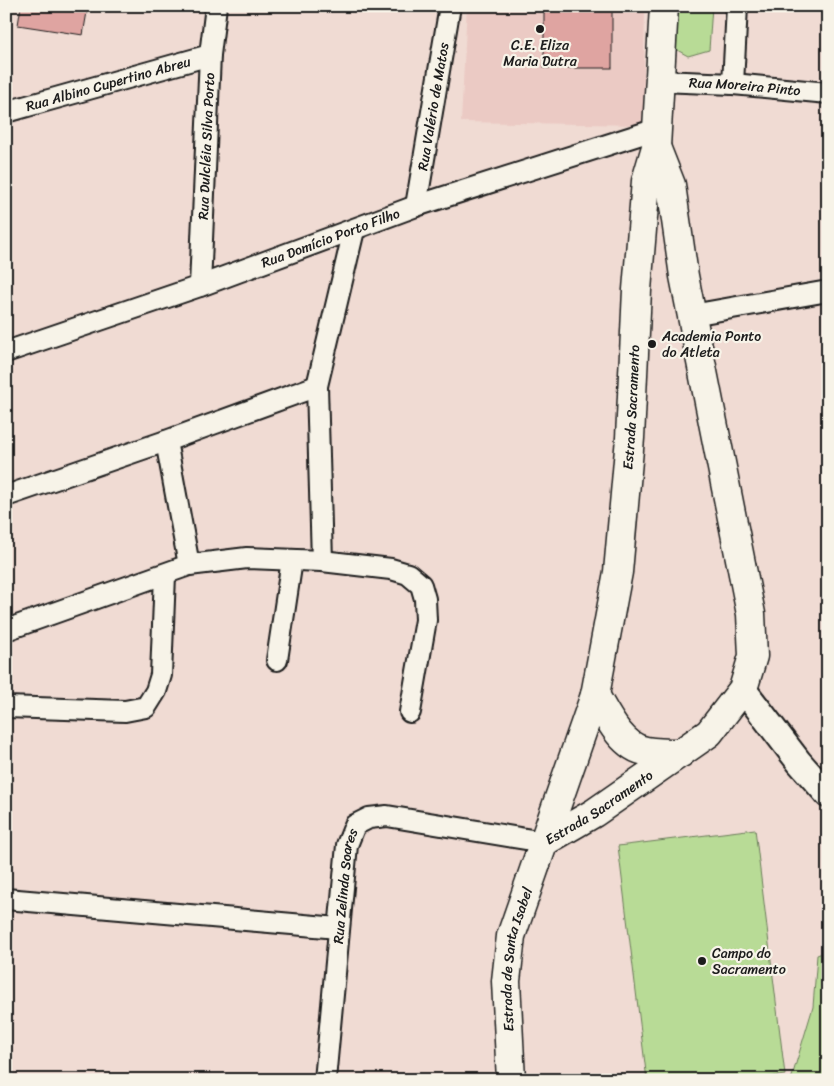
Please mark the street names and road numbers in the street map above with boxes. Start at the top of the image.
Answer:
street label: Rua Valério de Matos [410,40,456,172]
street label: Rua Albino Cupertino Abreu [23,48,194,118]
street label: Rua Moreira Pinto [688,70,802,103]
street label: Rua Dulcléia Silva Porto [190,72,222,220]
street label: Rua Domício Porto Filho [258,201,403,275]
street label: Estrada Sacramento [615,344,647,471]
street label: Estrada Sacramento [540,763,658,852]
street label: Rua Zelinda Soares [325,824,365,945]
street label: Estrada de Santa Isabel [493,883,540,1032]

